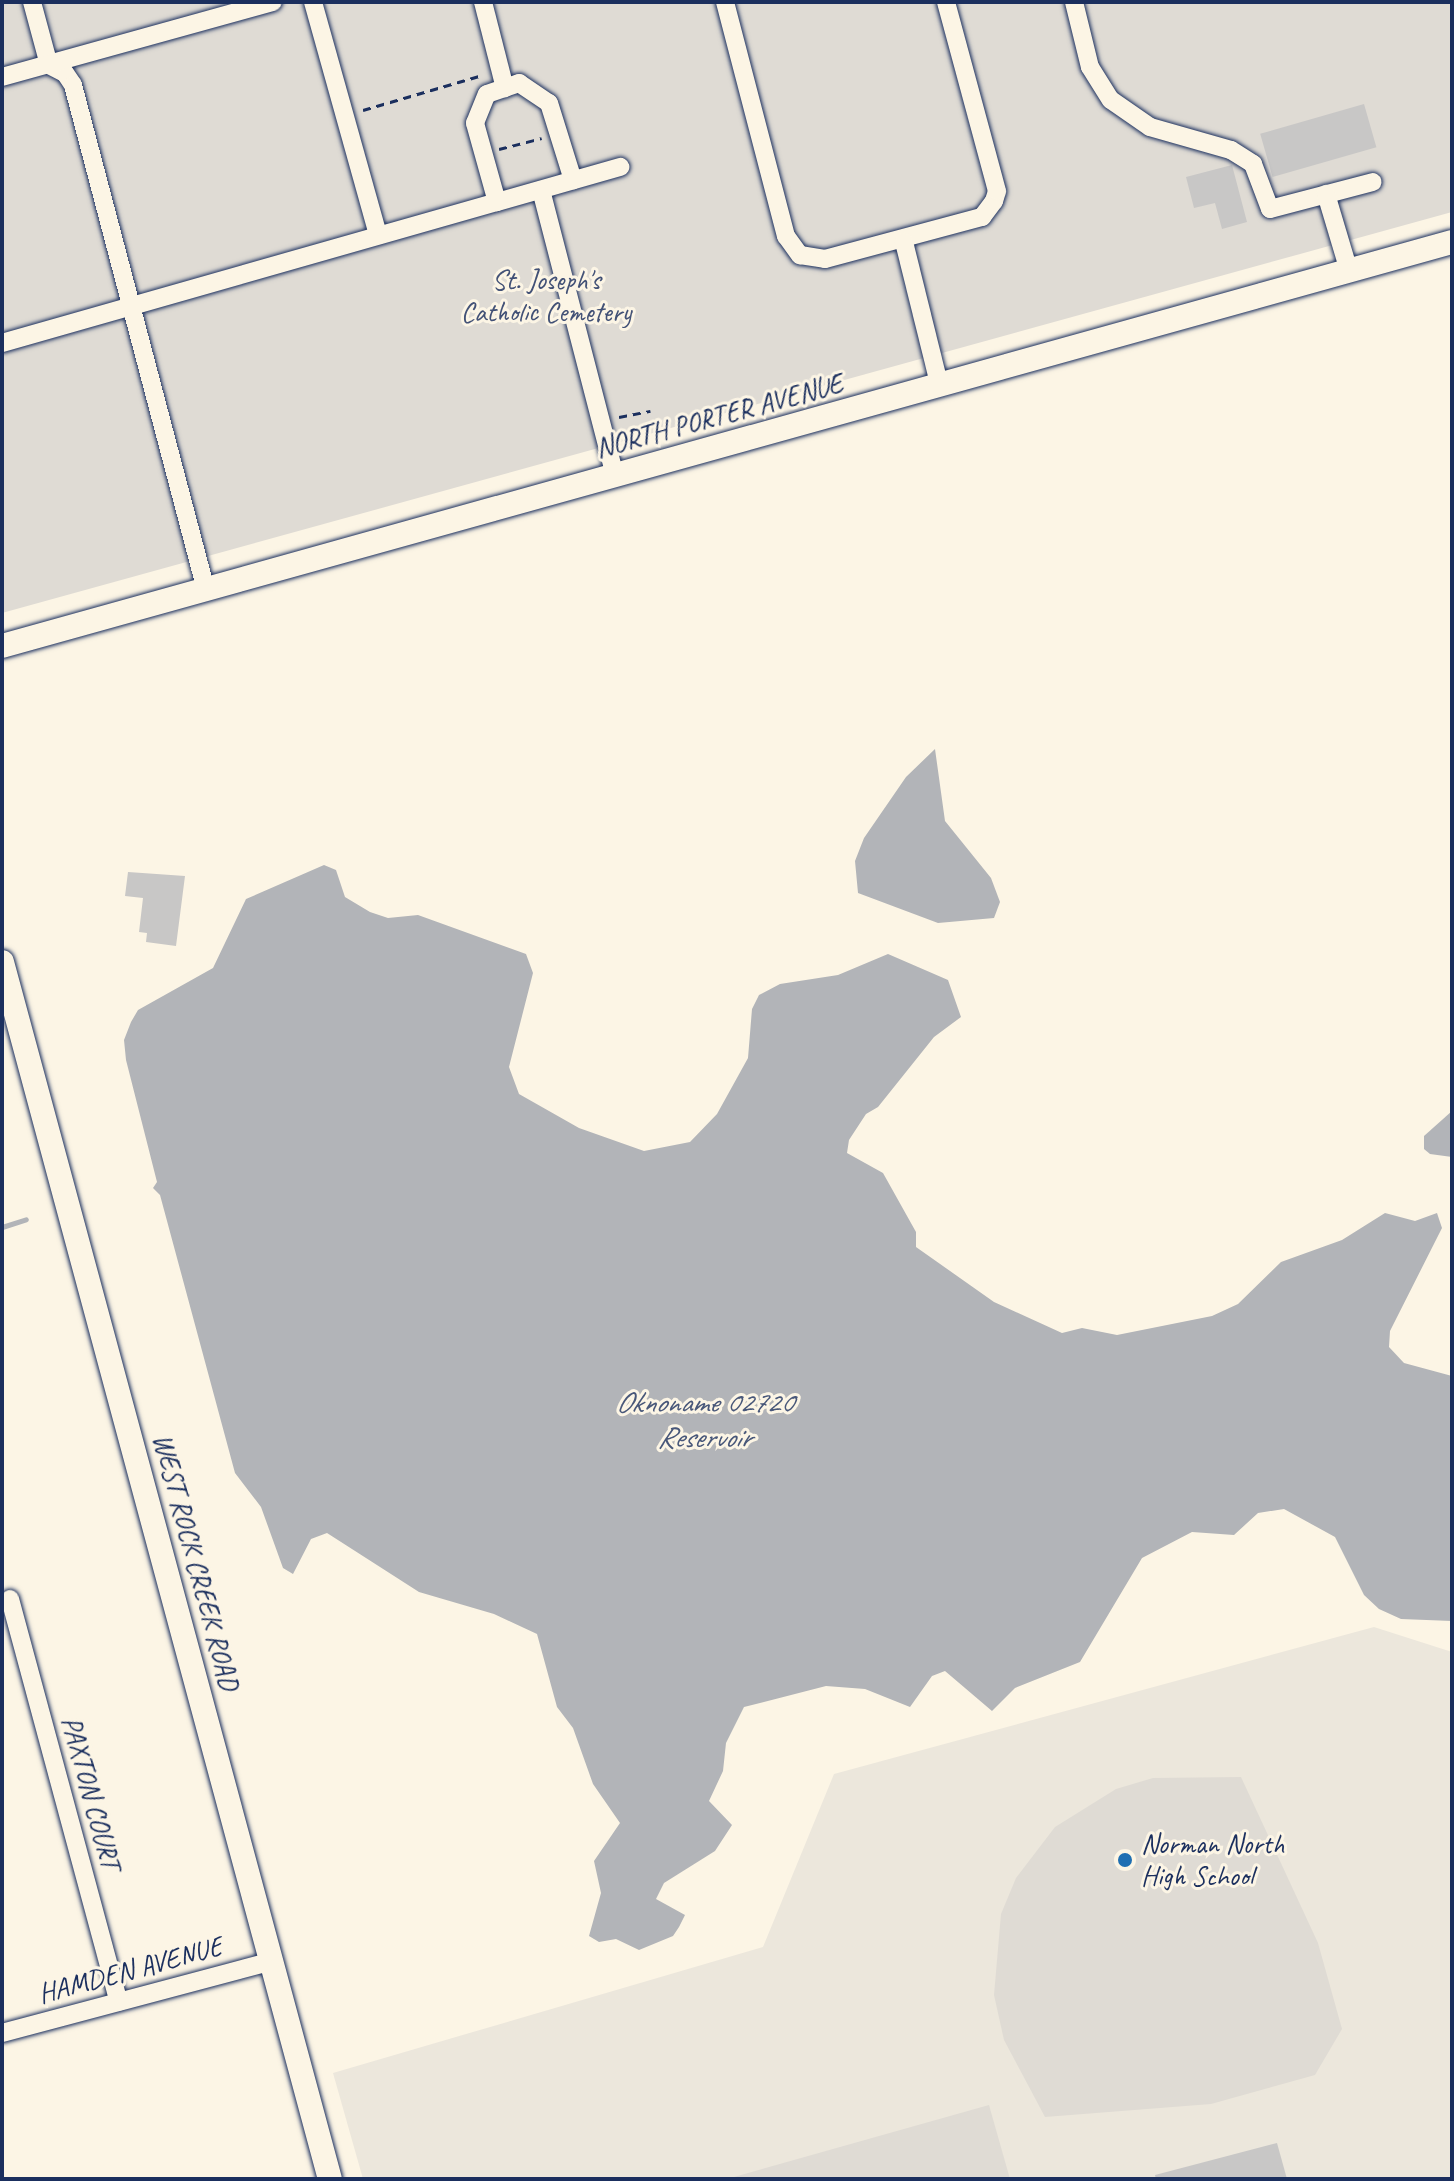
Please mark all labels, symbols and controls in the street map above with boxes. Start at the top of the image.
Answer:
park label: St. Joseph's Catholic Cemetery [461,263,631,329]
street label: NORTH PORTER AVENUE [591,367,847,465]
water label: Oknoname 02720 Reservoir [615,1384,793,1454]
street label: WEST ROCK CREEK ROAD [145,1429,247,1695]
street label: PAXTON COURT [54,1713,128,1873]
place label: Norman North High School [1141,1827,1284,1893]
marker: Norman North High School [1116,1851,1134,1869]
street label: HAMDEN AVENUE [34,1929,226,2011]

